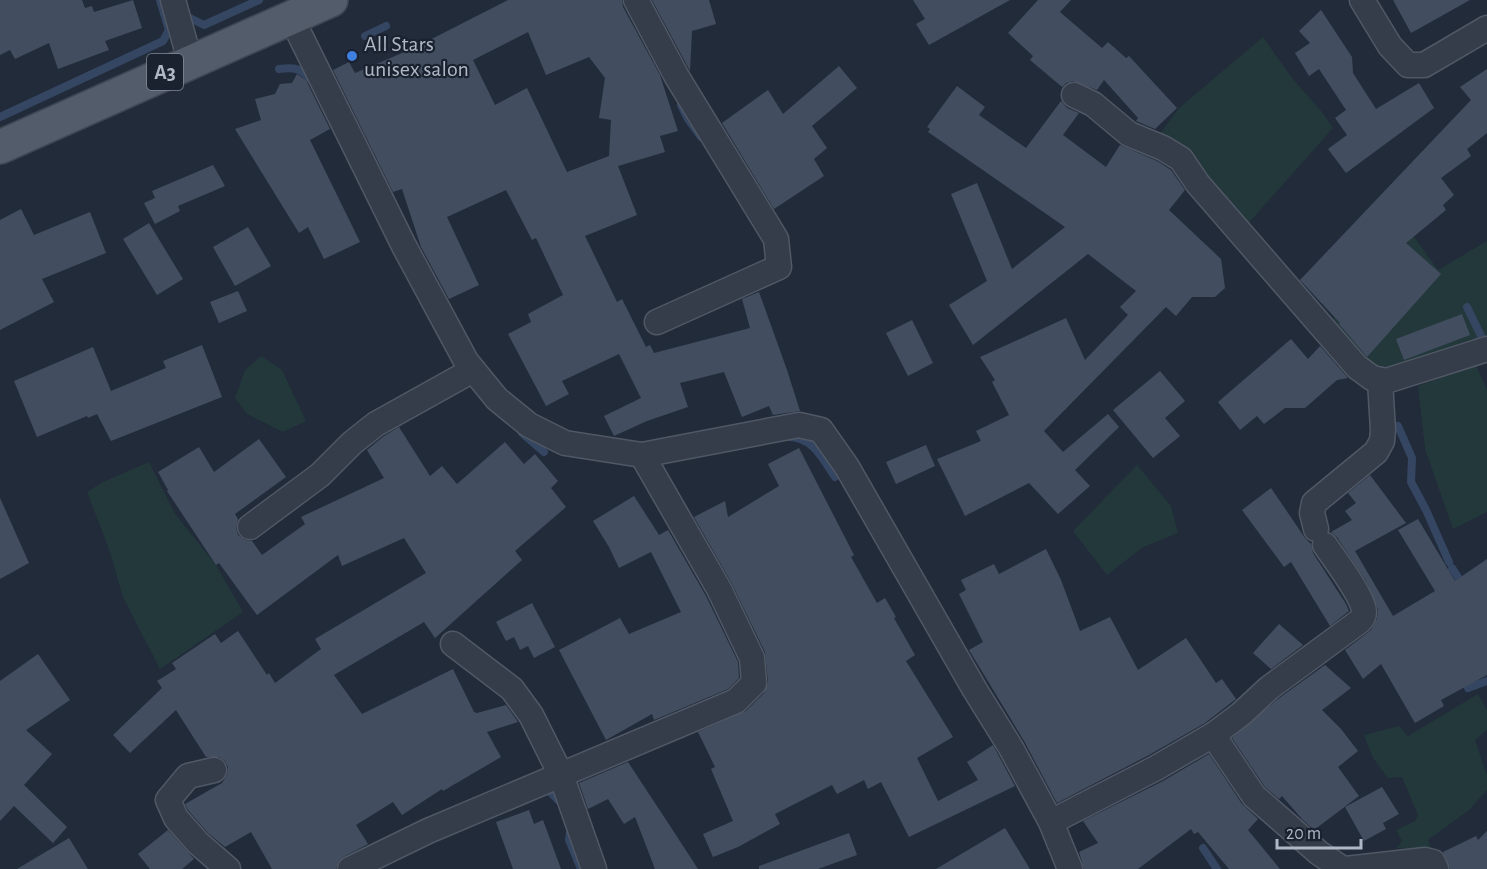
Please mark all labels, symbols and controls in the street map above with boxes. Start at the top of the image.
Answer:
place label: All Stars unisex salon [364,33,469,80]
marker: All Stars unisex salon [345,49,359,63]
road number: A3 [147,54,183,90]
scale bar [1277,812,1361,850]
text: 20 m [1286,825,1321,843]

